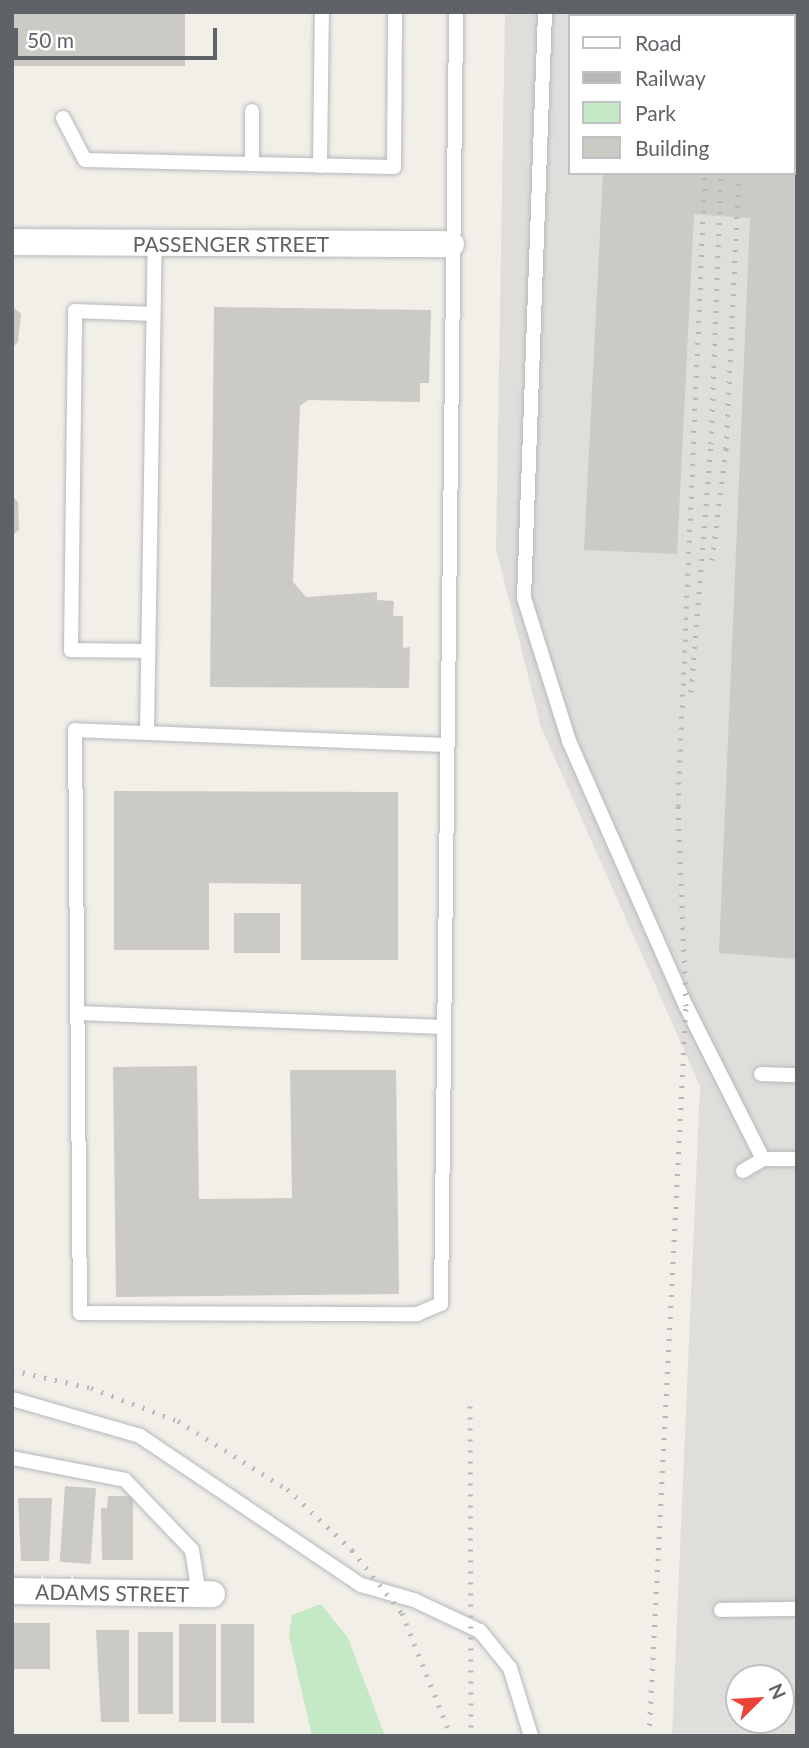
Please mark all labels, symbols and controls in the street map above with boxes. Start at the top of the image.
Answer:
scale bar [18,14,220,58]
legend [568,14,795,175]
text: 50 m [27,27,74,52]
text: Road [635,30,682,55]
text: Railway [635,65,706,90]
text: Park [635,100,676,125]
text: Building [635,135,710,160]
street label: PASSENGER STREET [133,231,329,257]
street label: ADAMS STREET [35,1579,189,1607]
north arrow [725,1664,795,1734]
text: N [764,1680,791,1702]

